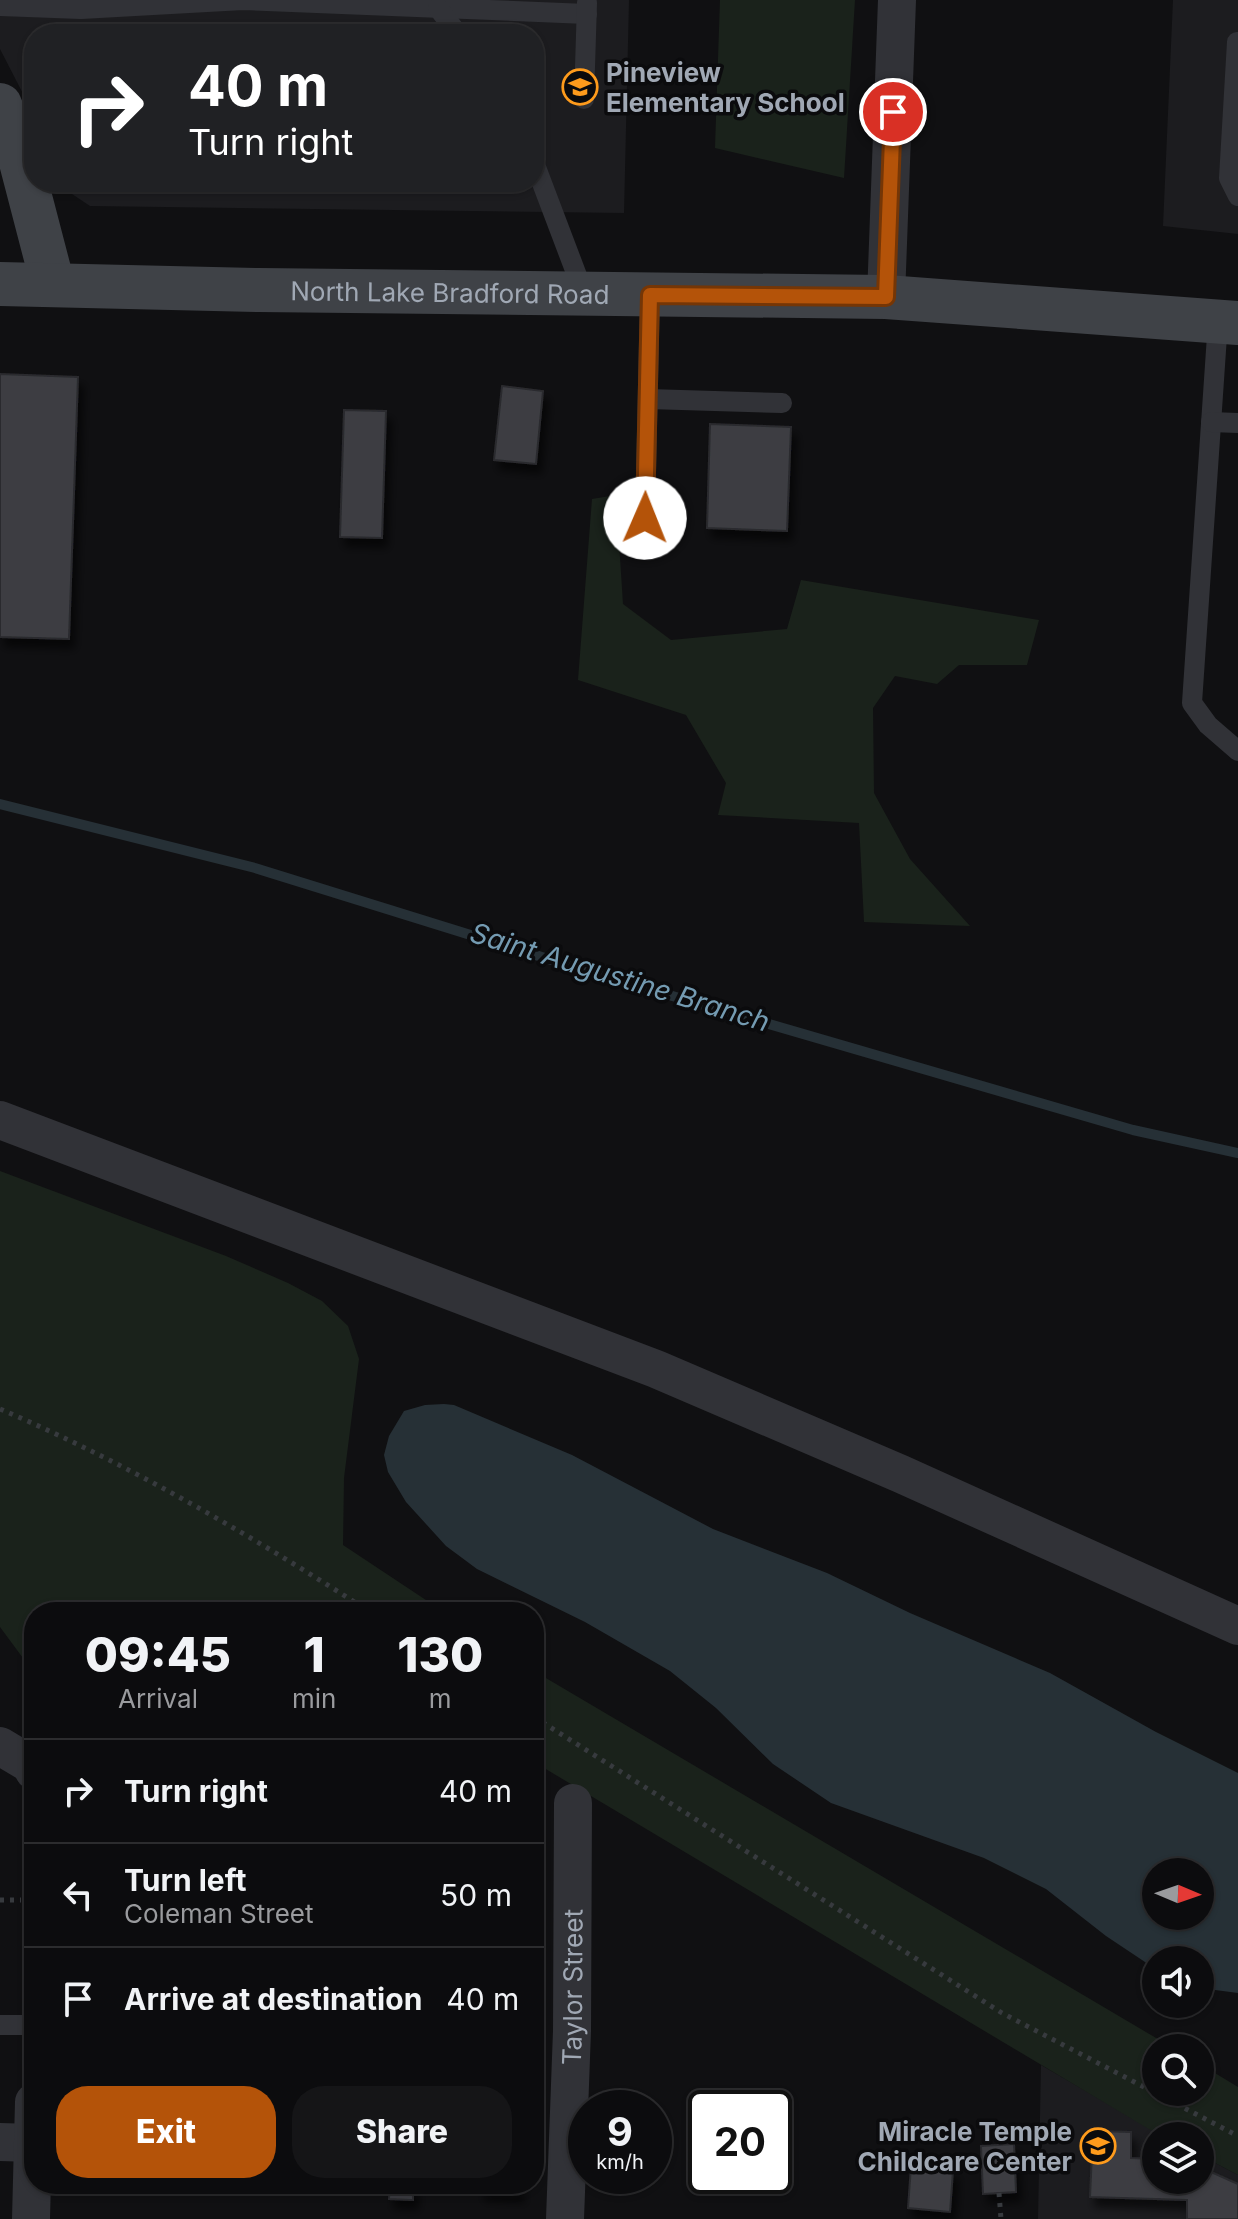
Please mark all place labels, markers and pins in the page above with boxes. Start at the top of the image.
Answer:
place label: Pineview Elementary School [606,57,845,118]
school or university icon: Pineview Elementary School [561,68,599,106]
pin [859,78,927,146]
place label: Miracle Temple Childcare Center [858,2116,1072,2177]
school or university icon: Miracle Temple Childcare Center [1079,2127,1117,2165]

